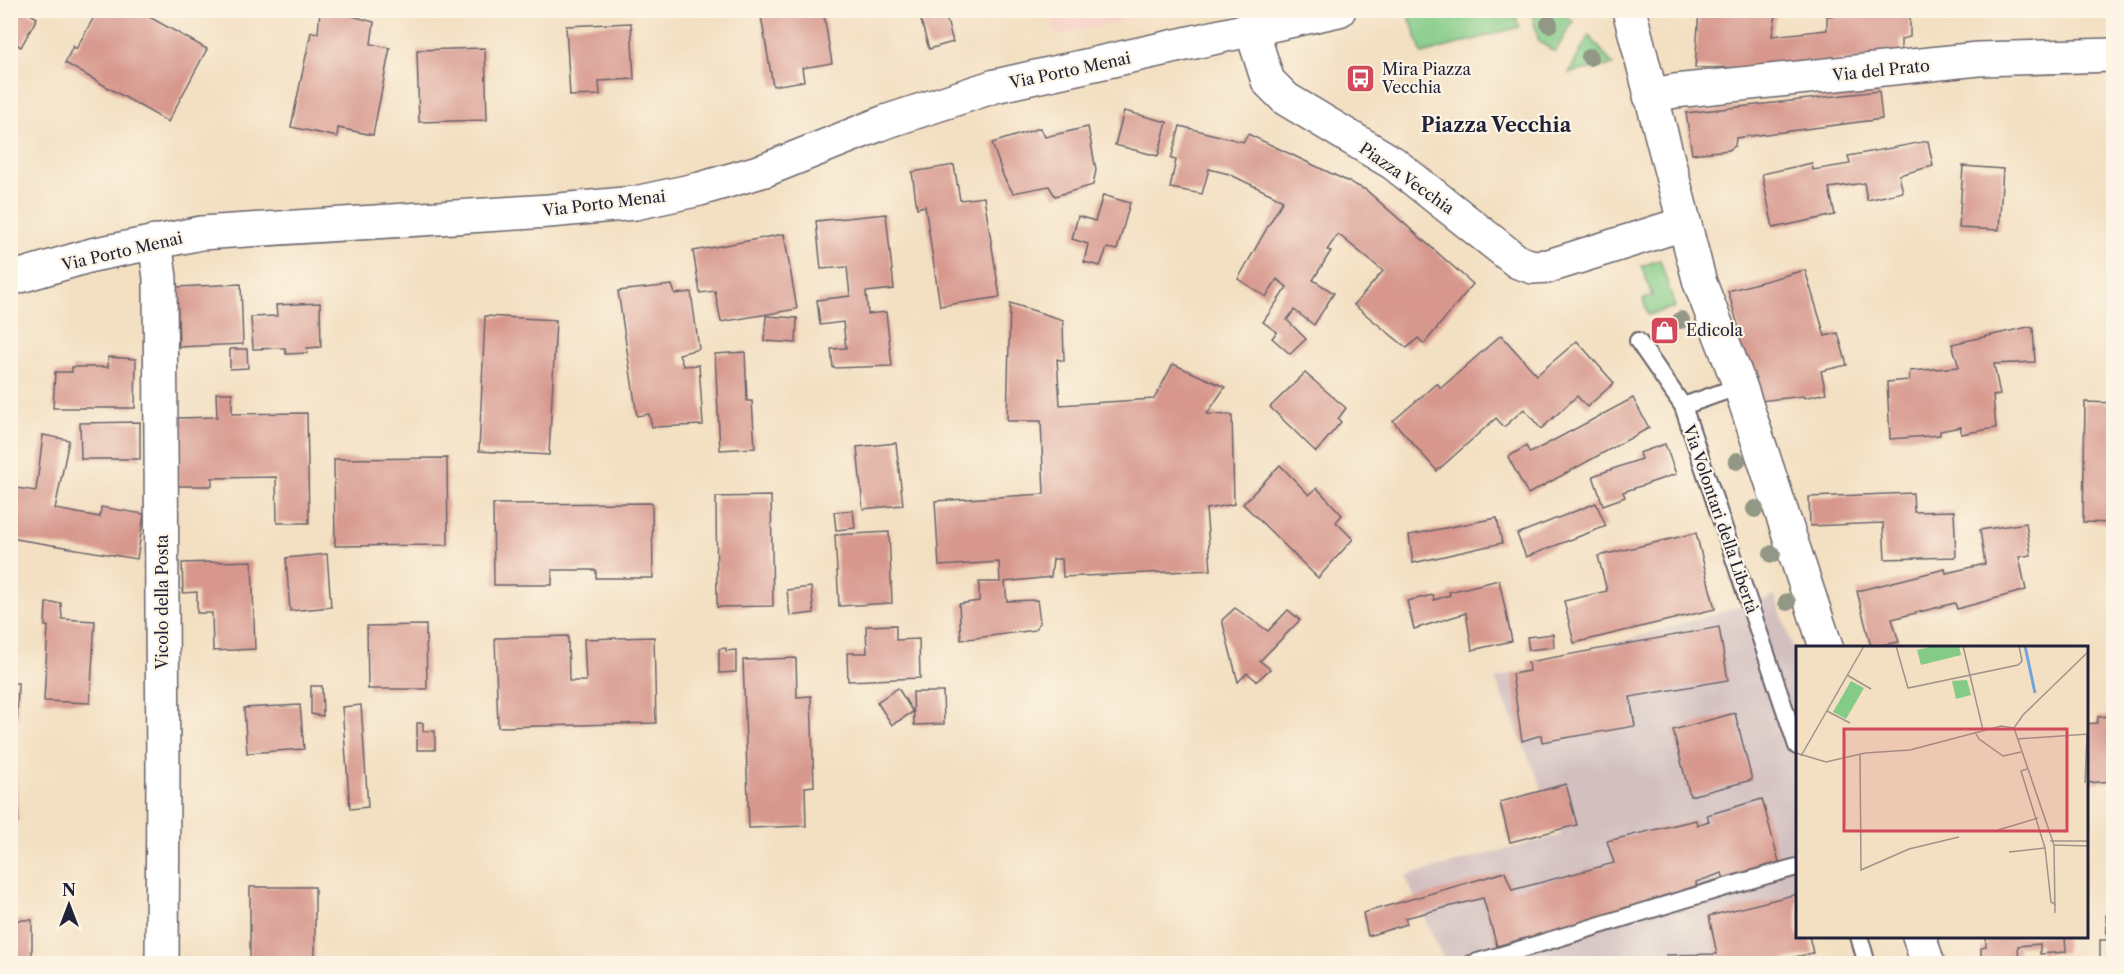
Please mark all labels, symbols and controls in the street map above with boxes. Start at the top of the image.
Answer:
street label: Via Porto Menai [1007,47,1133,93]
street label: Via del Prato [1830,55,1931,85]
place label: Mira Piazza Vecchia [1381,59,1472,97]
bus stop icon: Mira Piazza Vecchia [1345,62,1377,94]
district label: Piazza Vecchia [1421,113,1572,137]
street label: Piazza Vecchia [1356,138,1459,218]
street label: Via Porto Menai [541,186,667,221]
street label: Via Porto Menai [59,227,185,275]
shop icon: Edicola [1649,314,1681,346]
place label: Edicola [1686,320,1744,340]
street label: Via Volontari della Libertà [1679,421,1763,617]
street label: Vicolo della Posta [152,534,172,671]
inset map [1796,646,2088,938]
north arrow [39,875,99,935]
text: N [62,880,76,900]

